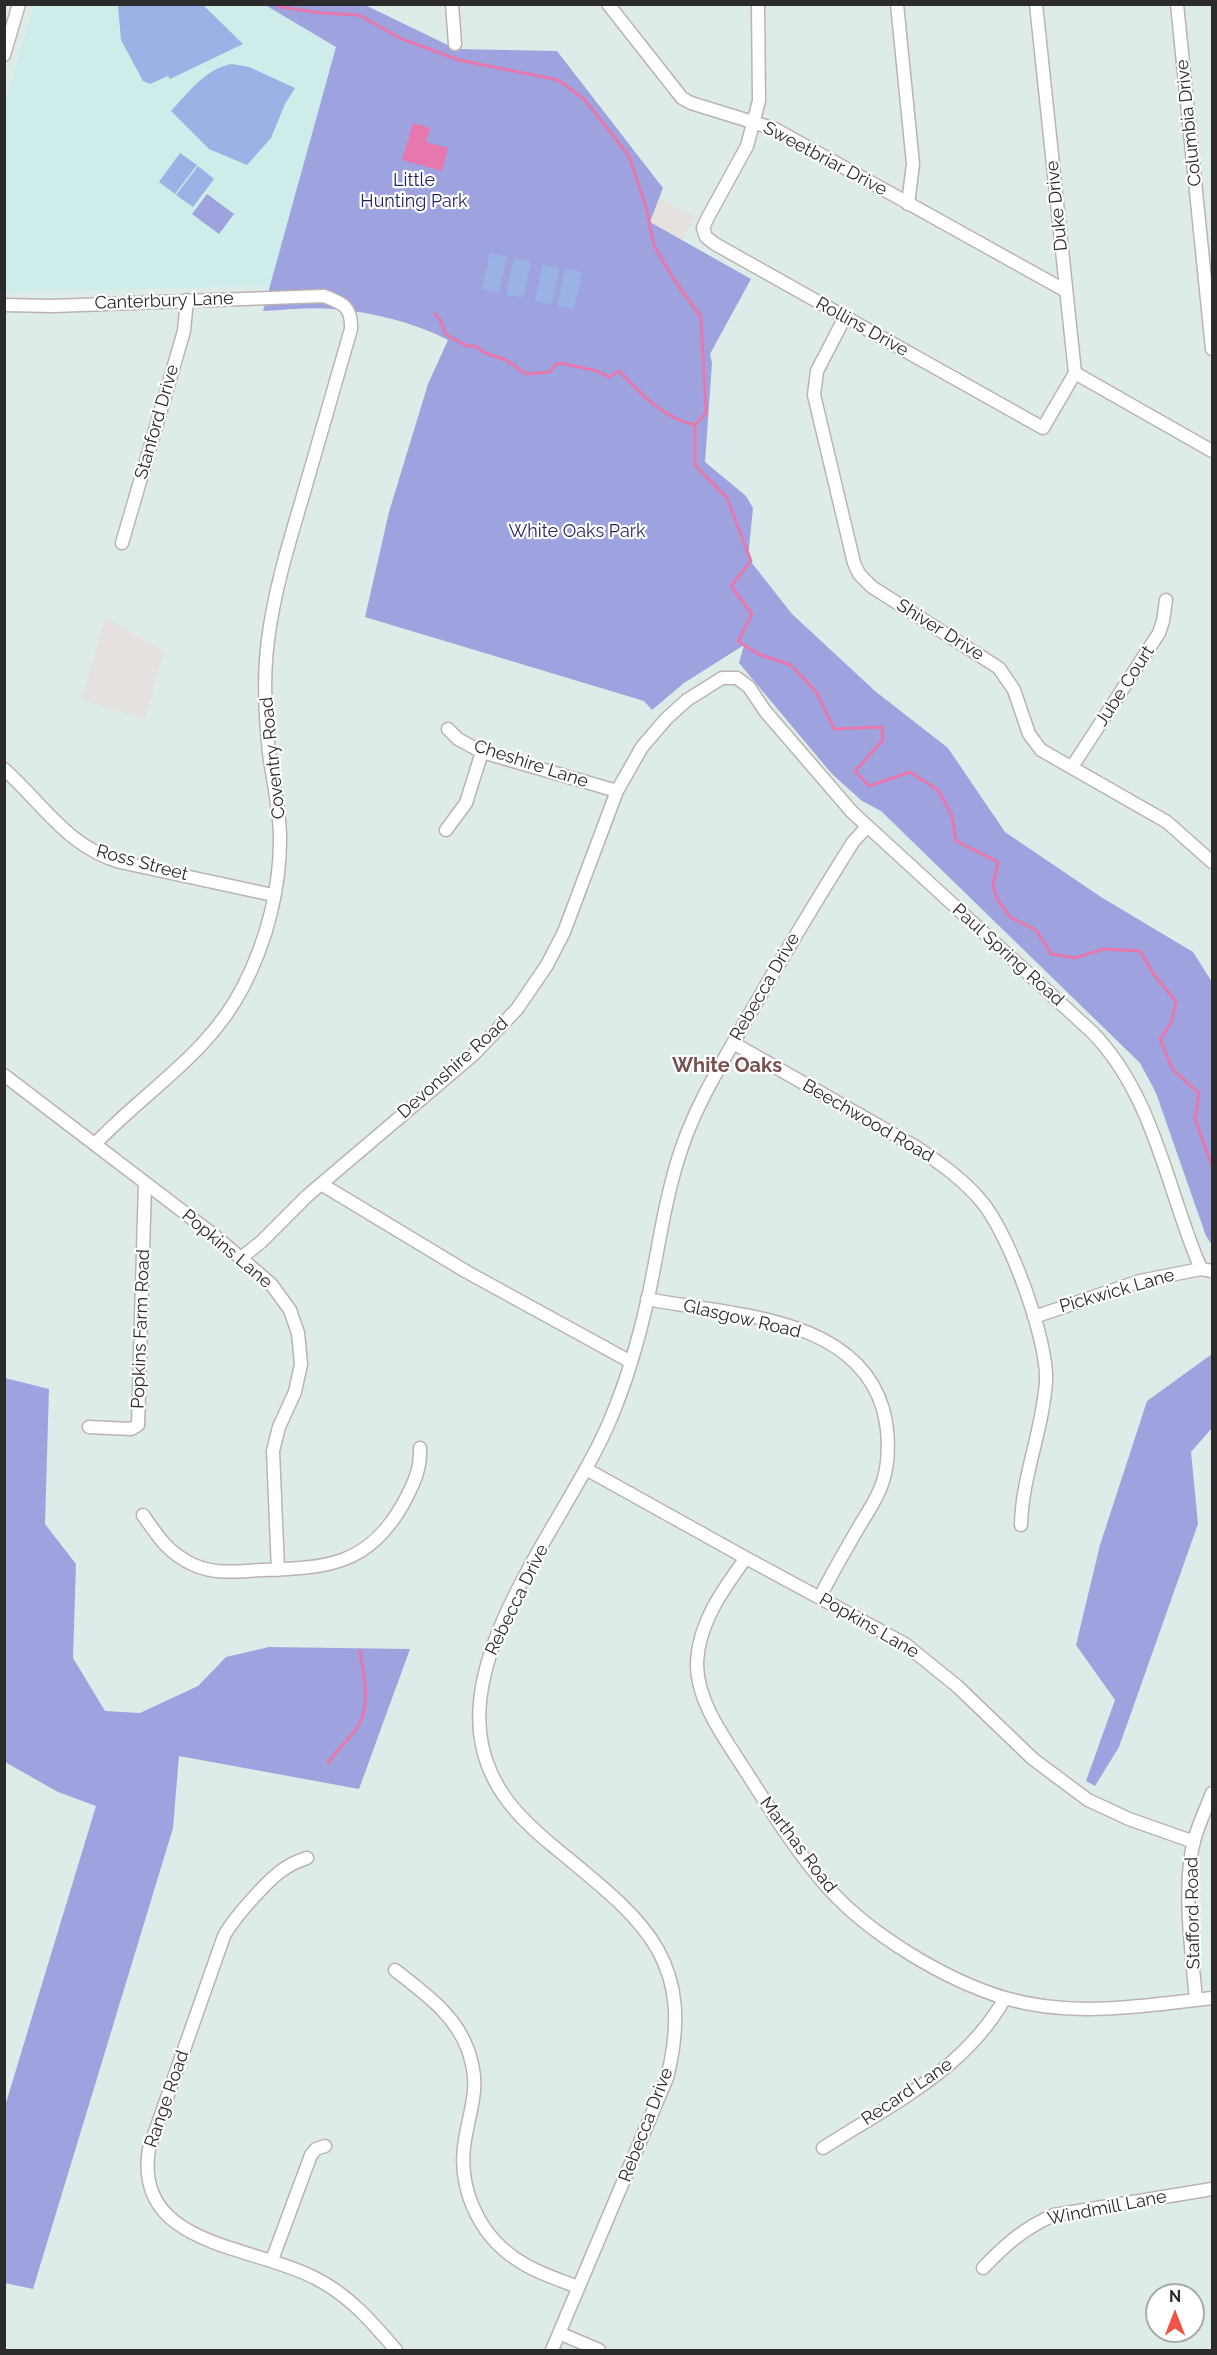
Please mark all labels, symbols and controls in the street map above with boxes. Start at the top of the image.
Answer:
street label: Columbia Drive [1172,58,1206,188]
street label: Sweetbriar Drive [759,117,891,201]
street label: Duke Drive [1042,160,1072,252]
park label: Little Hunting Park [360,170,468,213]
street label: Canterbury Lane [94,288,234,314]
street label: Rollins Drive [812,293,912,361]
street label: Stanford Drive [130,362,184,482]
park label: White Oaks Park [508,521,646,543]
street label: Shiver Drive [892,595,988,665]
street label: Jube Court [1091,642,1159,730]
street label: Coventry Road [256,696,290,820]
street label: Cheshire Lane [471,735,591,793]
street label: Ross Street [94,840,190,886]
street label: Paul Spring Road [948,899,1068,1011]
street label: Rebecca Drive [725,929,805,1045]
street label: Devonshire Road [393,1013,513,1123]
district label: White Oaks [672,1054,782,1078]
street label: Beechwood Road [799,1075,937,1167]
street label: Popkins Lane [177,1205,277,1293]
street label: Popkins Farm Road [127,1249,155,1409]
street label: Pickwick Lane [1057,1264,1177,1318]
street label: Glasgow Road [681,1295,803,1343]
street label: Rebecca Drive [481,1541,553,1659]
street label: Popkins Lane [815,1589,923,1663]
street label: Marthas Road [755,1793,841,1897]
street label: Stafford Road [1181,1857,1205,1969]
street label: Range Road [140,2048,194,2150]
street label: Recard Lane [857,2054,957,2130]
street label: Rebecca Drive [614,2065,678,2185]
street label: Windmill Lane [1046,2186,1168,2230]
north arrow [1145,2283,1205,2343]
text: N [1169,2287,1181,2306]

